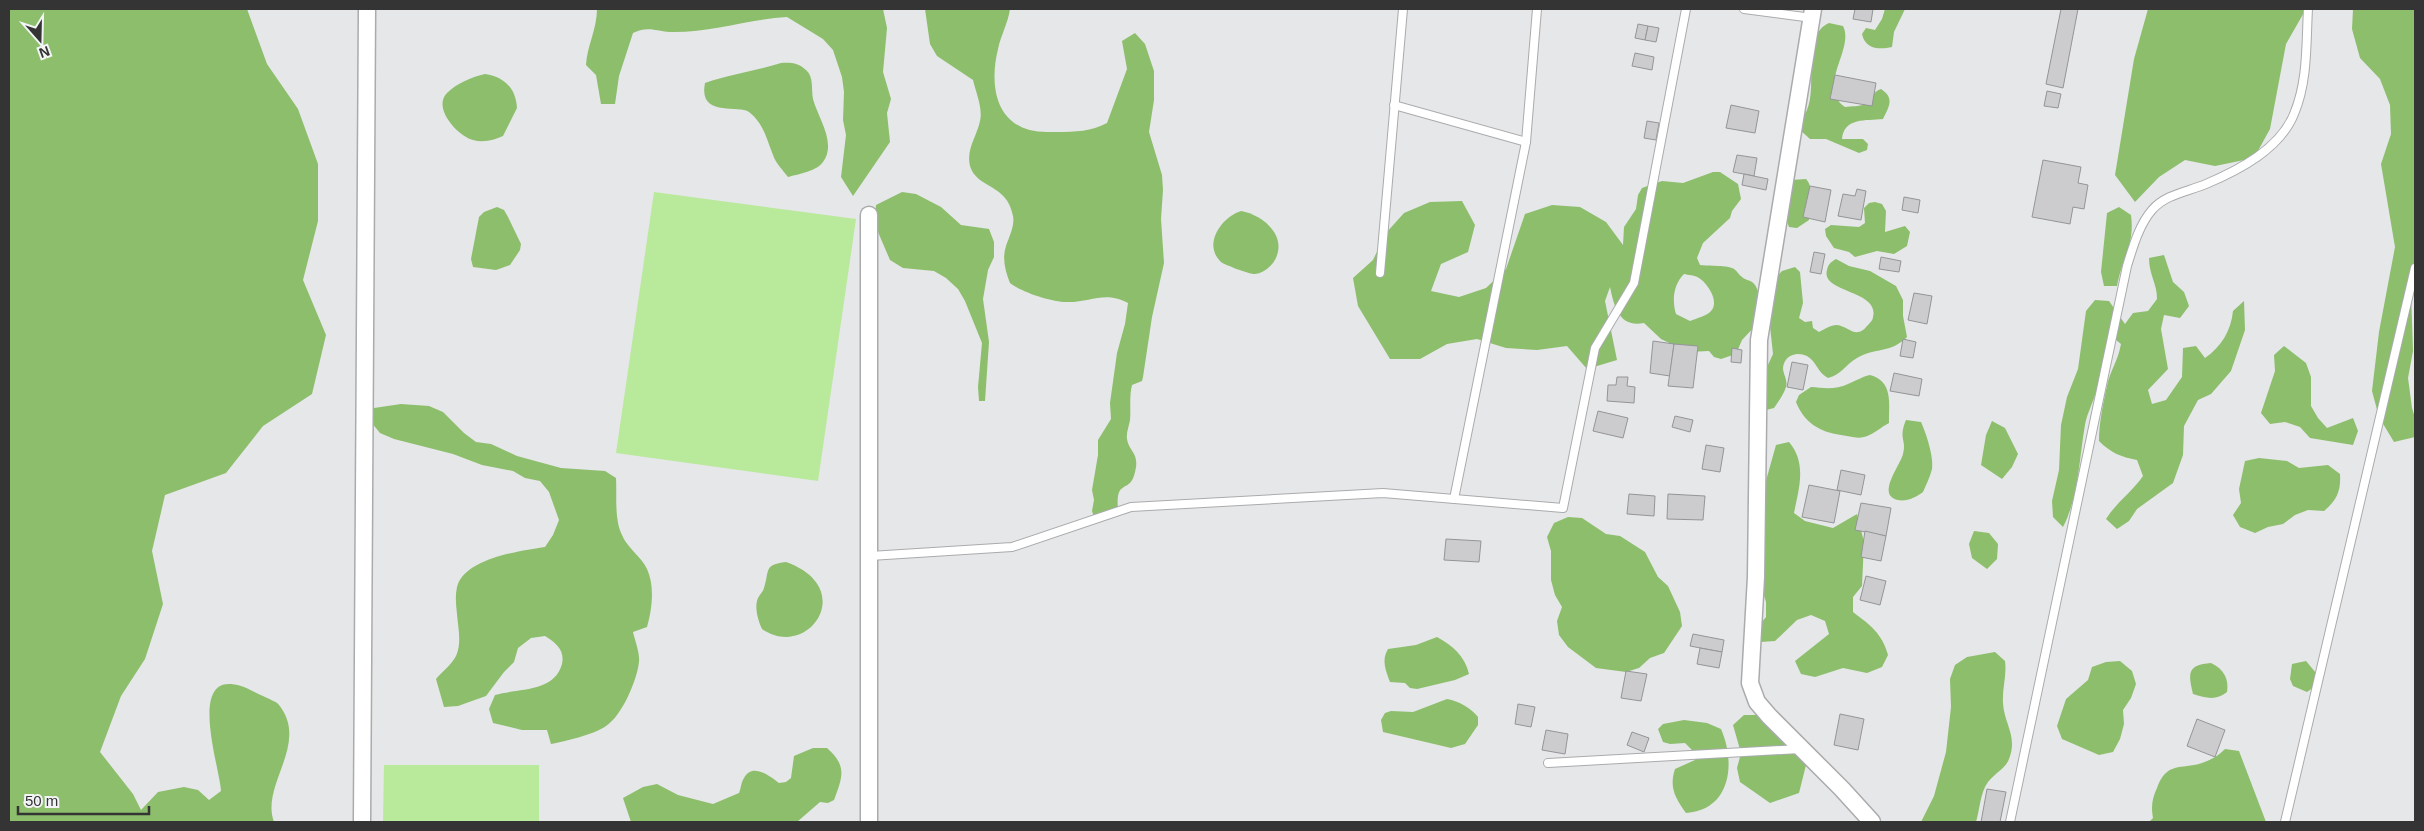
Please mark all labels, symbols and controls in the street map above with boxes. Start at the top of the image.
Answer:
north arrow [15,15,65,65]
text: N [37,43,52,61]
scale bar [18,784,149,816]
text: 50 m [25,792,58,809]

